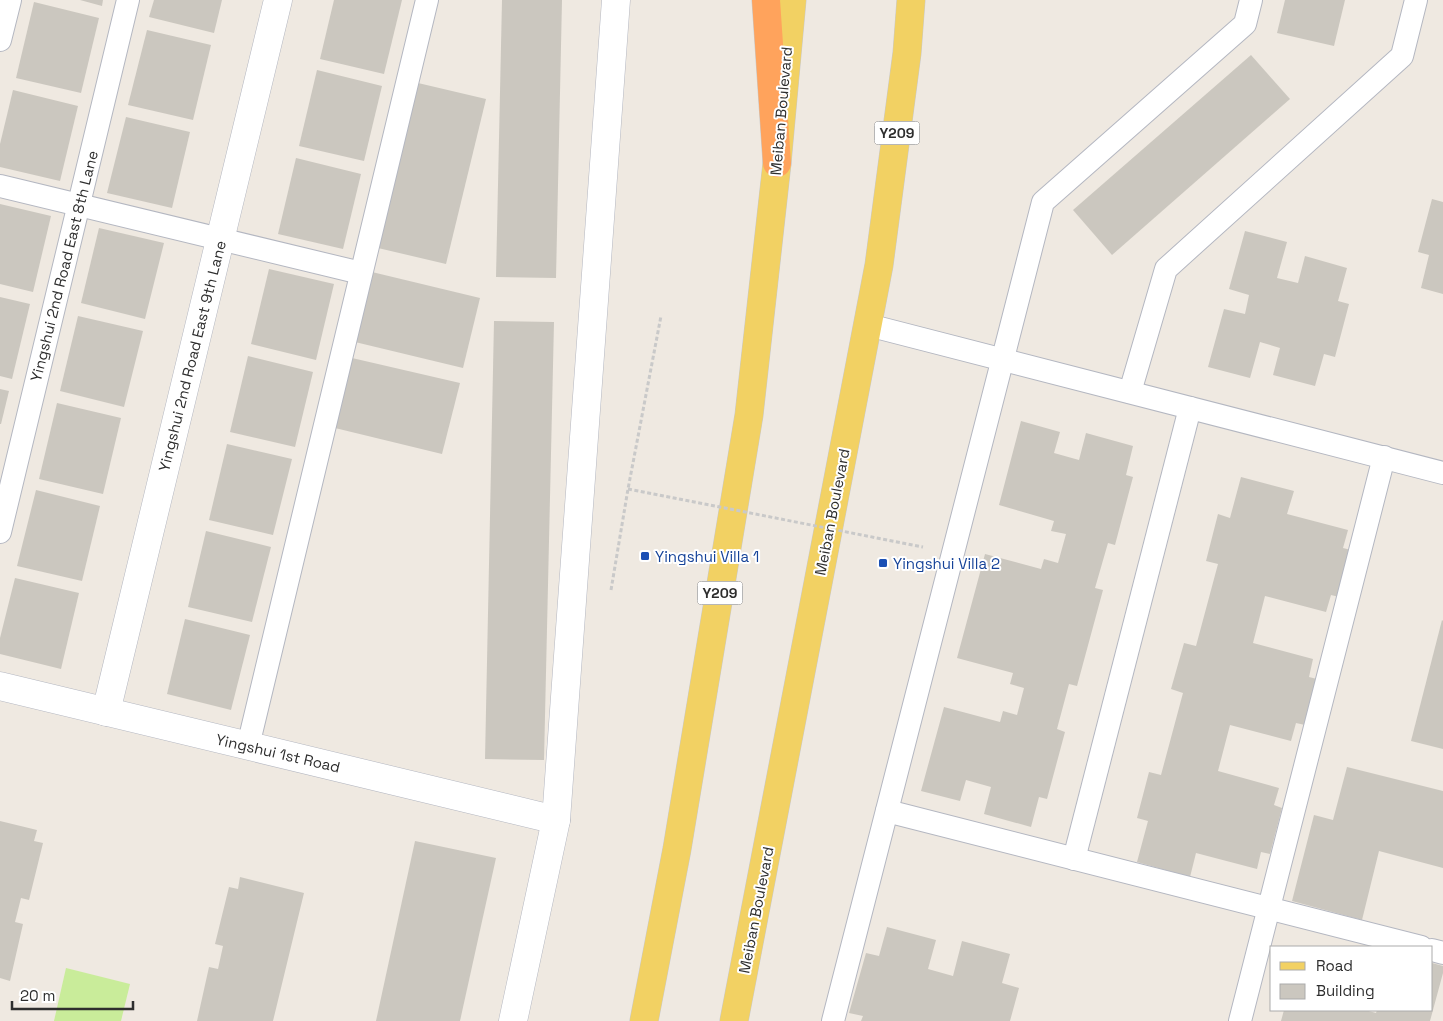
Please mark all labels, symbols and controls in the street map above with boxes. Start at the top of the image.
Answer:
street label: Meiban Boulevard [766,46,796,176]
road number: Y209 [874,122,920,144]
street label: Yingshui 2nd Road East 8th Lane [26,148,102,383]
street label: Yingshui 2nd Road East 9th Lane [154,238,230,473]
street label: Meiban Boulevard [810,447,854,577]
place label: Yingshui Villa 1 [655,547,759,566]
marker: Yingshui Villa 1 [639,550,651,562]
place label: Yingshui Villa 2 [893,554,1000,573]
marker: Yingshui Villa 2 [877,557,889,569]
road number: Y209 [698,582,742,604]
street label: Yingshui 1st Road [214,729,342,777]
street label: Meiban Boulevard [734,845,778,975]
legend [1270,946,1433,1011]
text: Road [1316,956,1353,975]
scale bar [12,978,134,1010]
text: Building [1316,981,1375,1000]
text: 20 m [20,986,55,1005]

